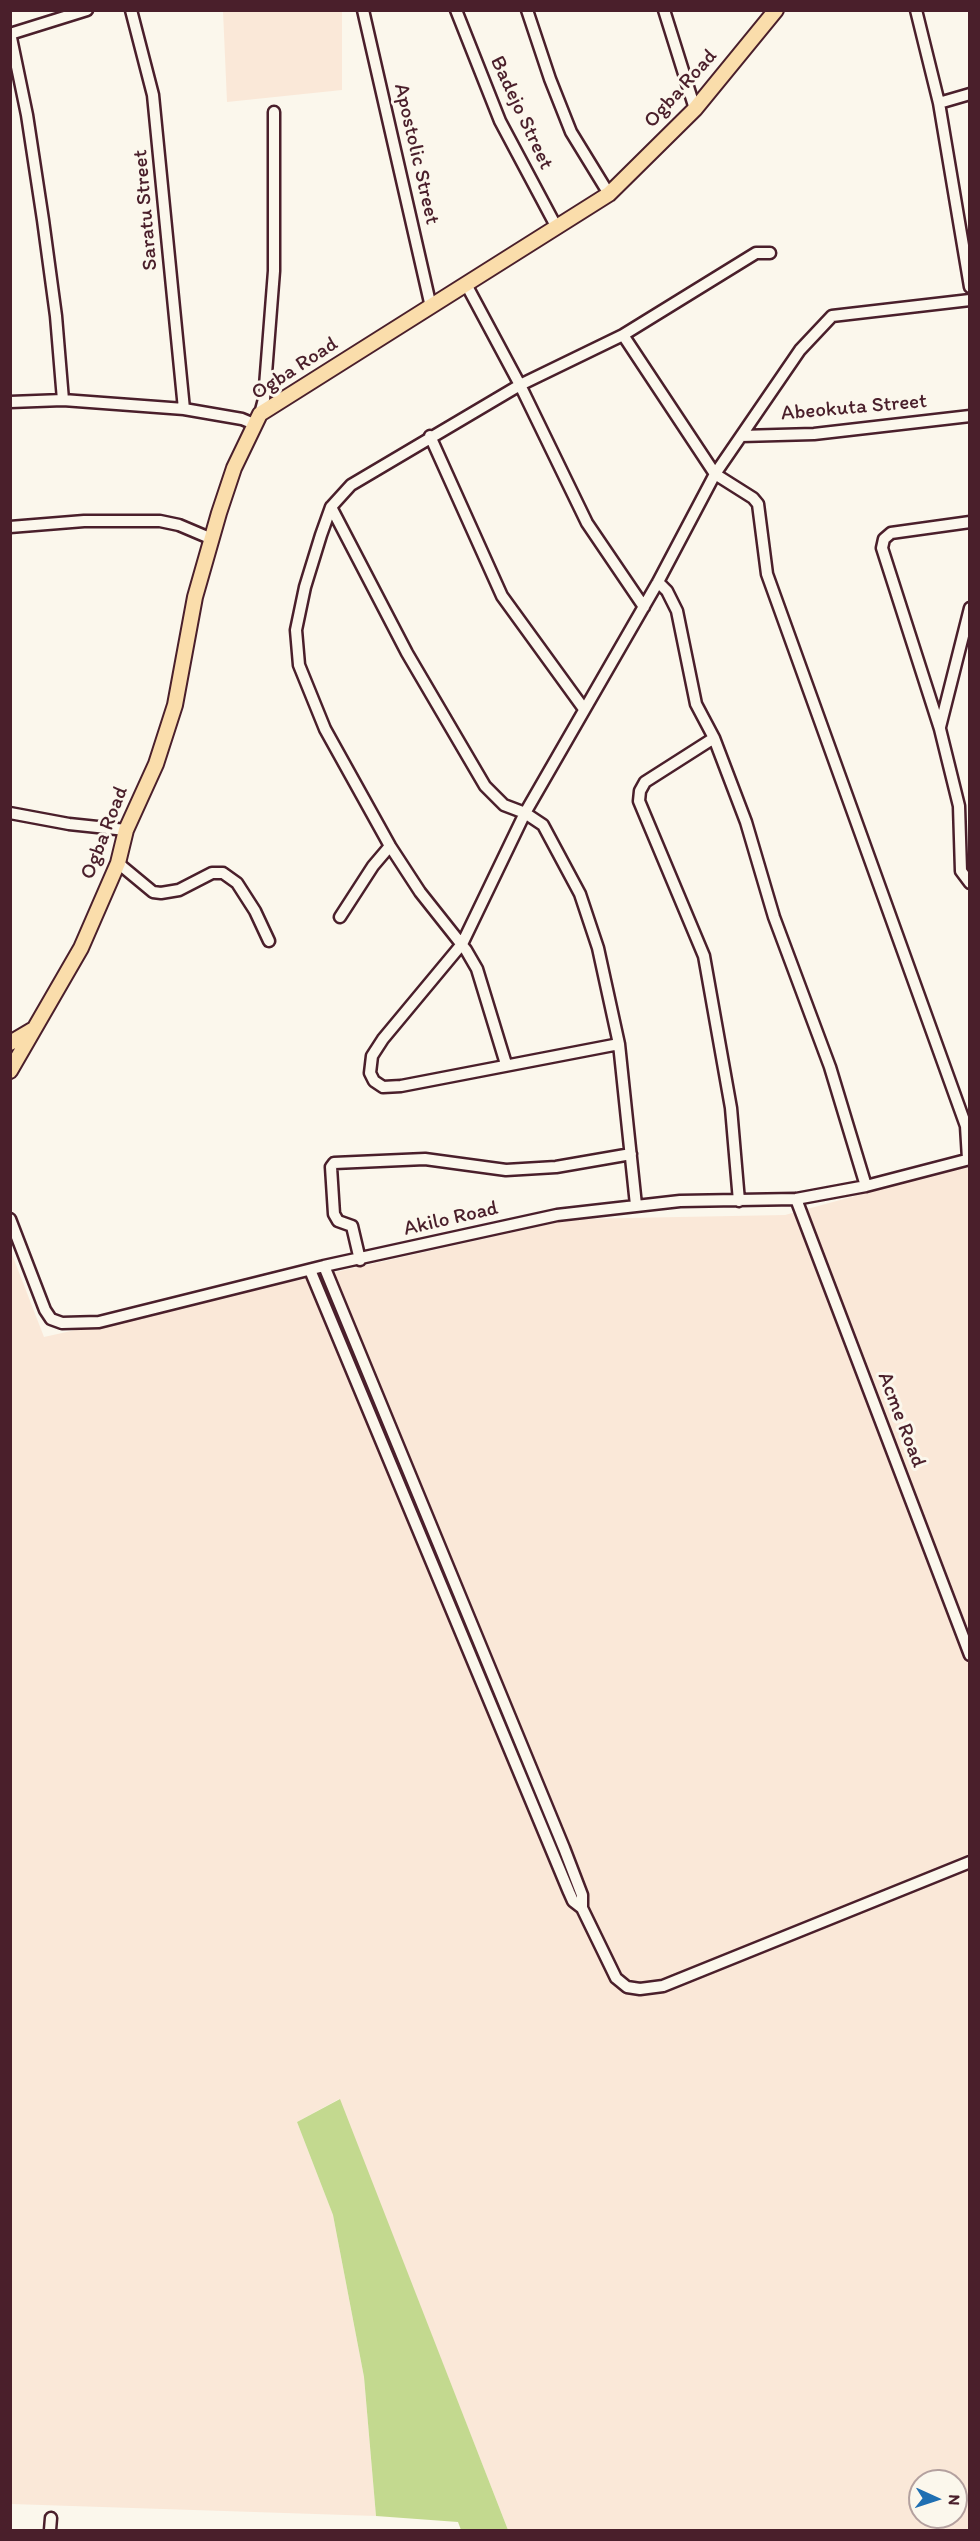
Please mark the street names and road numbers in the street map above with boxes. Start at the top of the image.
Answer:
street label: Ogba Road [639,44,723,134]
street label: Badejo Street [484,52,558,174]
street label: Apostolic Street [387,81,445,227]
street label: Saratu Street [128,149,164,271]
street label: Ogba Road [247,332,343,406]
street label: Abeokuta Street [780,389,928,427]
street label: Ogba Road [76,783,134,883]
street label: Akilo Road [401,1196,501,1242]
street label: Acme Road [871,1369,931,1471]

